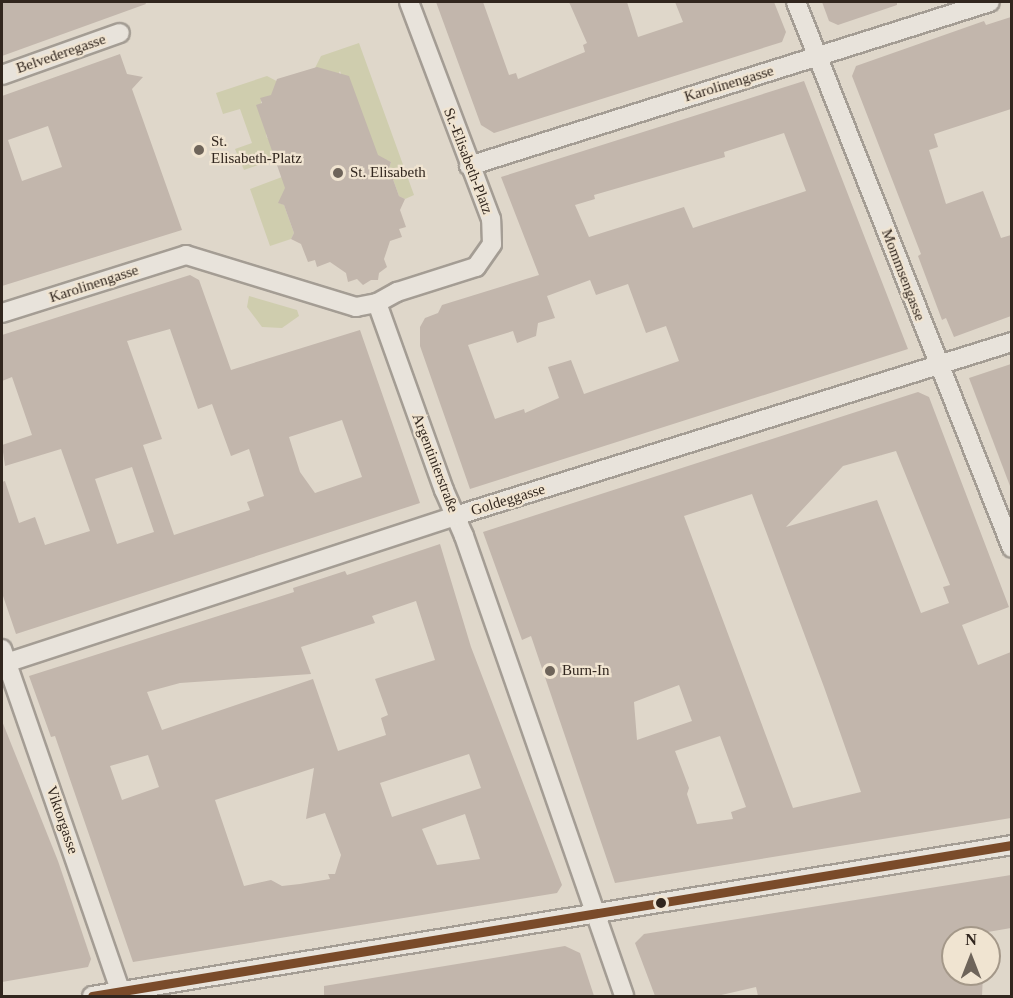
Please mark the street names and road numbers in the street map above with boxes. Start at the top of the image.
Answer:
street label: Belvederegasse [14,30,108,78]
street label: Karolinengasse [682,62,776,106]
street label: St.-Elisabeth-Platz [440,105,496,217]
street label: Mommsengasse [877,227,929,323]
street label: Karolinengasse [47,261,141,307]
street label: Argentinierstraße [408,411,462,515]
street label: Goldeggasse [469,480,547,520]
street label: Viktorgasse [42,784,82,856]

